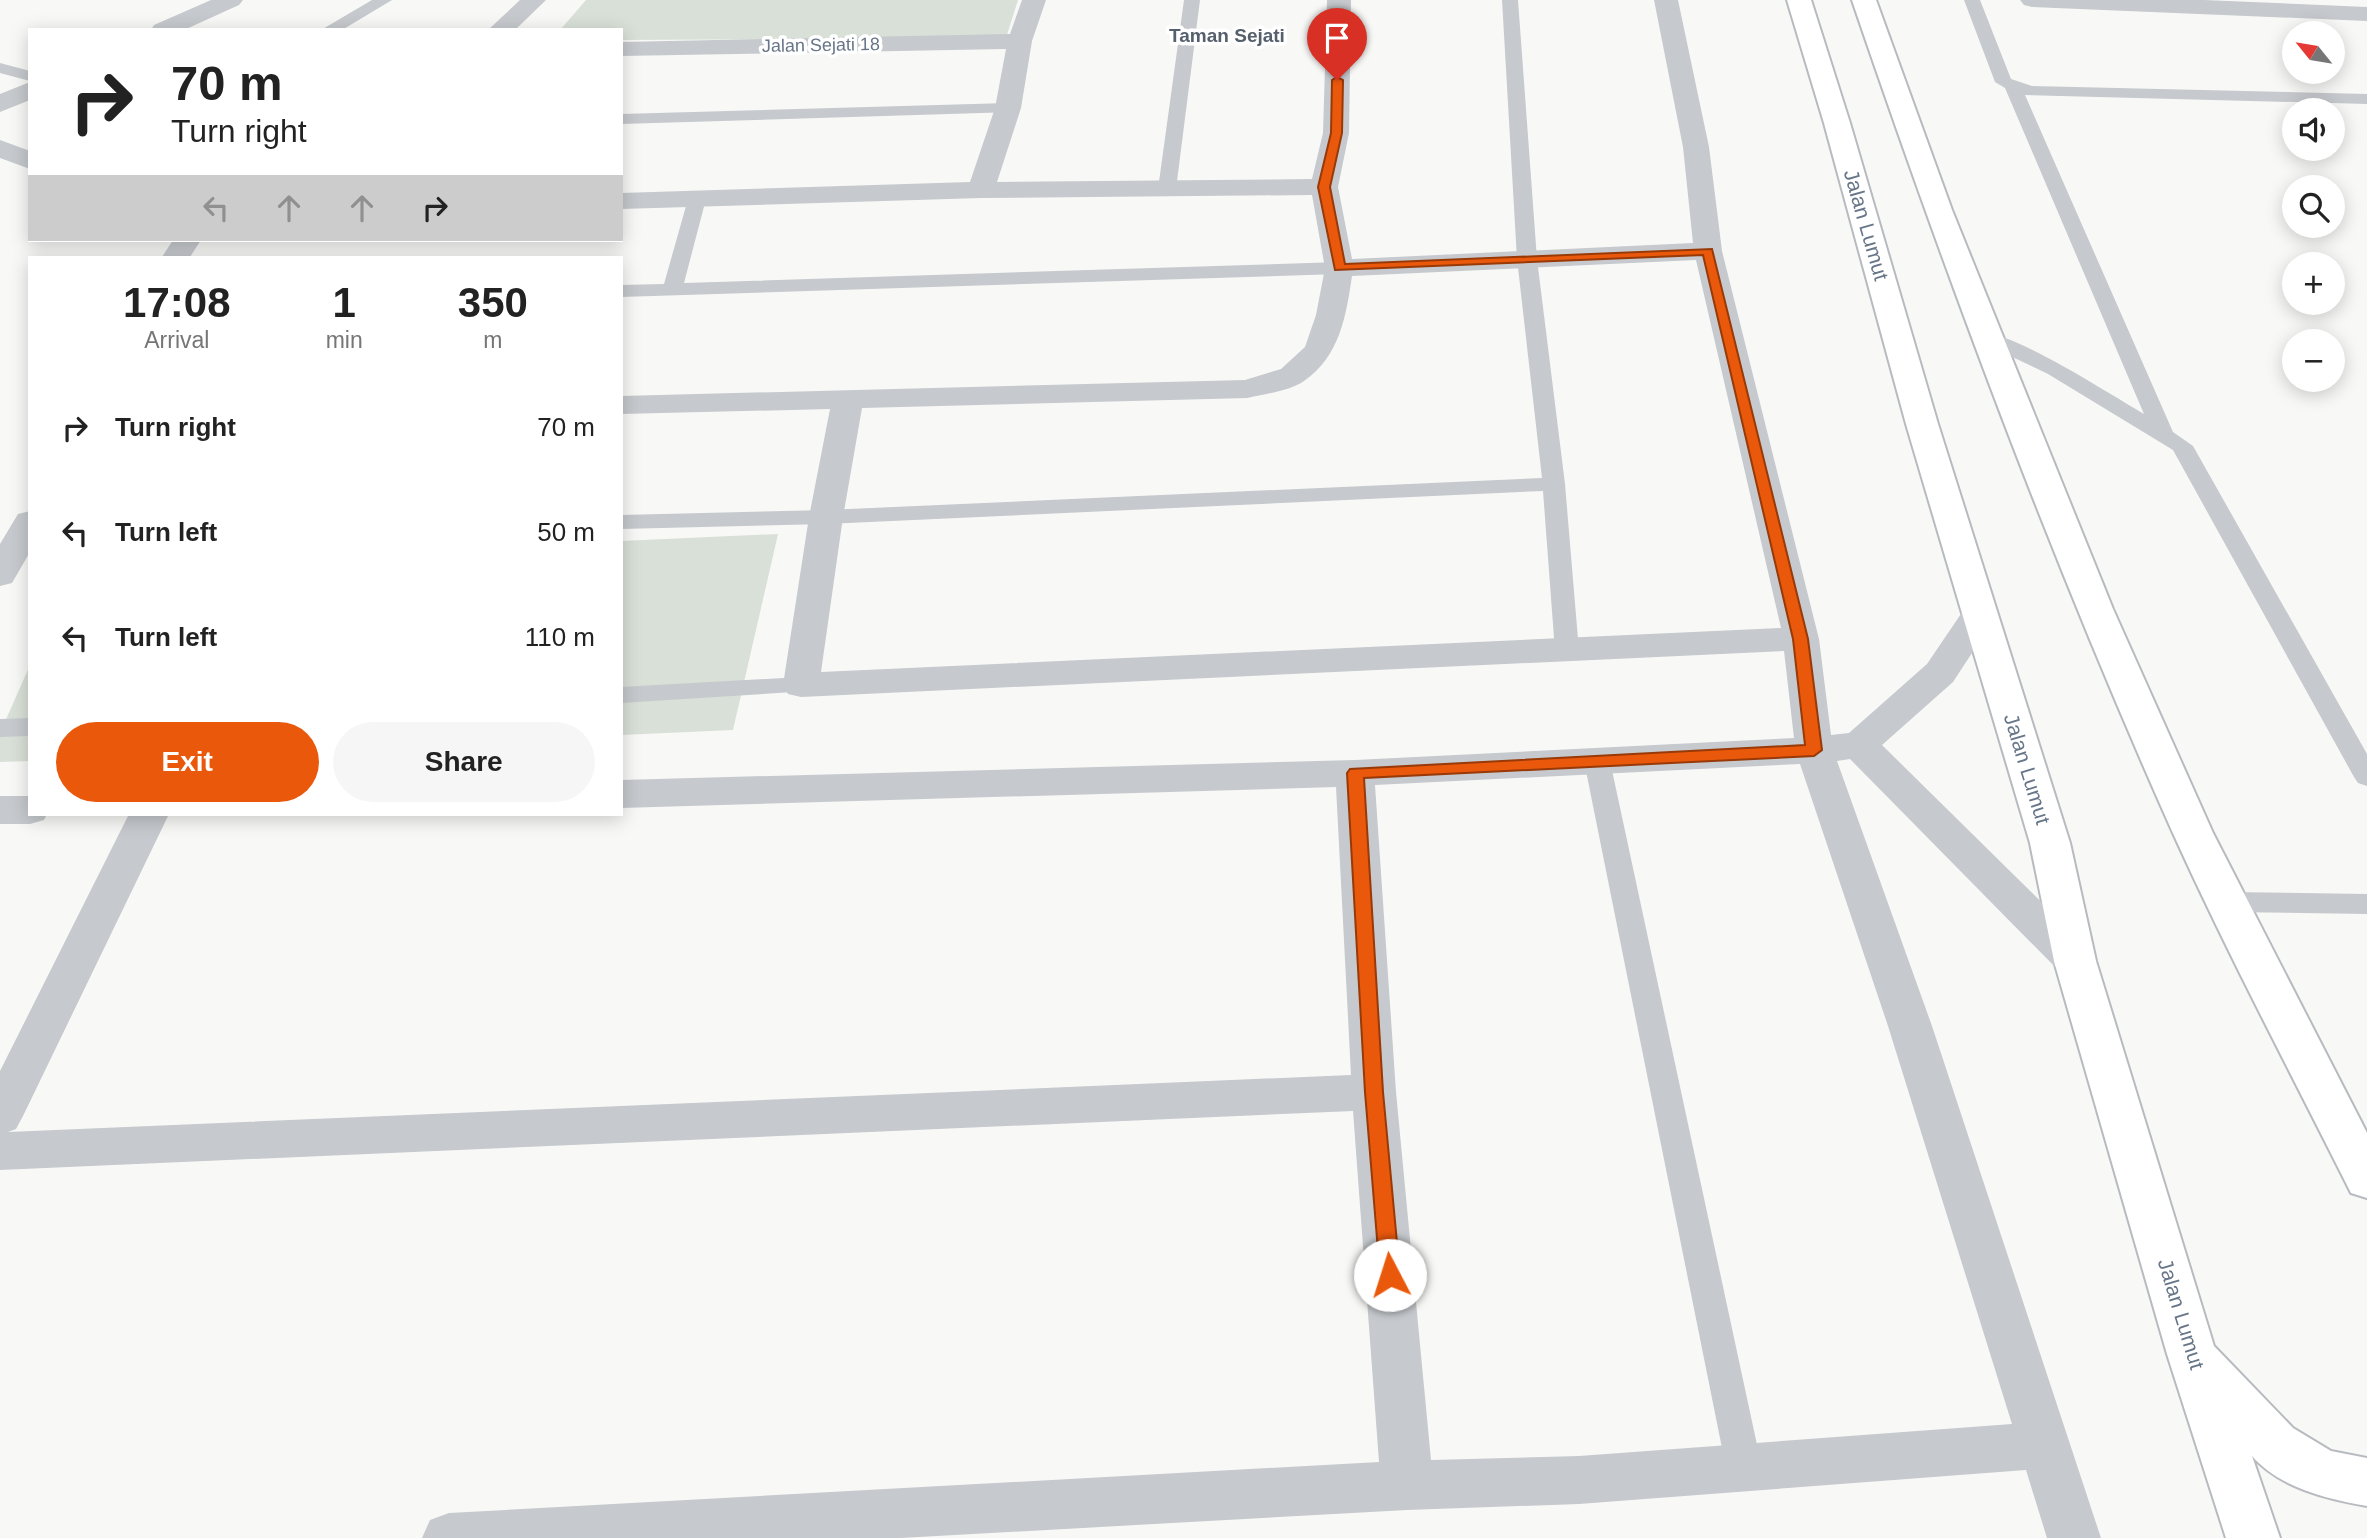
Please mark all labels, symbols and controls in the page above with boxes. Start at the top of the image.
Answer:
pin [1307,8,1367,80]
icon: arrive [1318,19,1356,57]
north arrow [2282,21,2345,84]
map controls [2282,21,2345,392]
district label: Taman Sejati [1169,25,1285,46]
street label: Jalan Sejati 18 [762,34,880,56]
icon: right [56,56,147,147]
text: 70 m [171,56,283,110]
button: sound [2282,98,2345,161]
text: Turn right [171,113,307,149]
street label: Jalan Lumut [1840,167,1893,283]
button: search [2282,175,2345,238]
icon: left [197,189,235,227]
icon: ahead [270,189,308,227]
icon: ahead [343,189,381,227]
icon: right [416,189,454,227]
button: + [2282,252,2345,315]
text: 17:08 [123,279,231,326]
text: 1 [332,279,356,326]
text: 350 [458,279,528,326]
text: Arrival [144,327,209,353]
text: min [326,327,363,353]
text: m [483,327,502,353]
button: − [2282,329,2345,392]
icon: right [56,409,94,447]
text: Turn right [115,412,236,442]
text: 70 m [537,412,595,442]
icon: left [56,514,94,552]
text: Turn left [115,517,217,547]
text: 50 m [537,517,595,547]
icon: left [56,619,94,657]
text: Turn left [115,622,217,652]
text: 110 m [525,622,595,652]
street label: Jalan Lumut [2000,711,2055,827]
button: Exit [56,722,319,802]
button: Share [333,722,595,802]
position arrow [1353,1238,1427,1312]
street label: Jalan Lumut [2154,1256,2209,1372]

